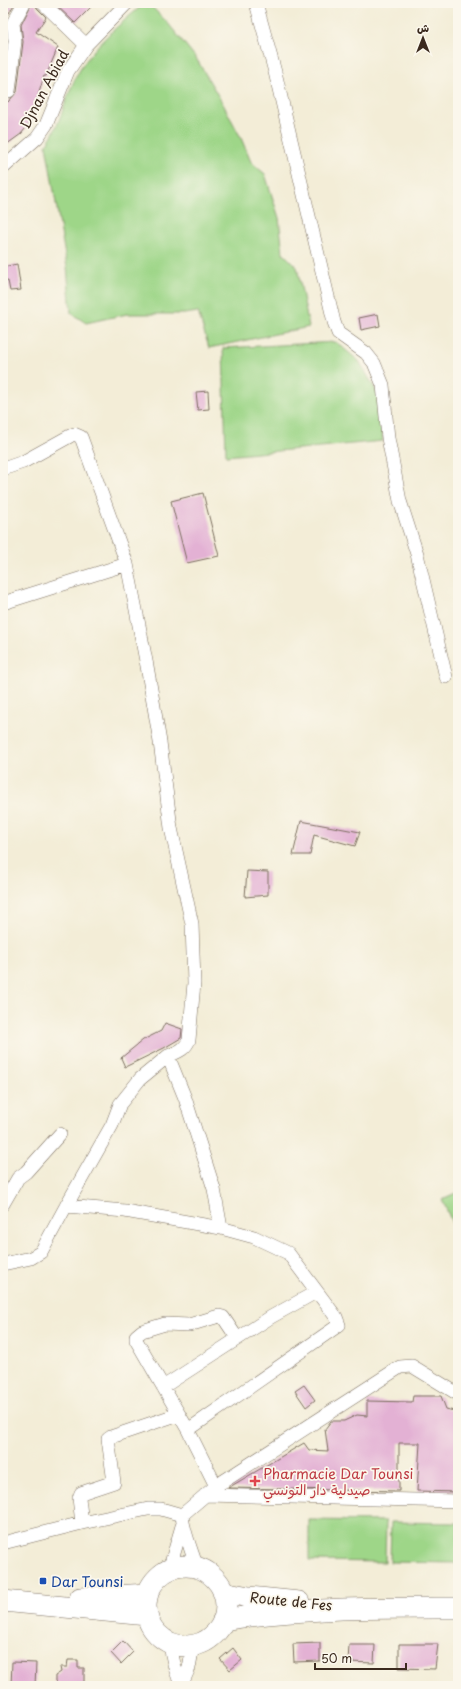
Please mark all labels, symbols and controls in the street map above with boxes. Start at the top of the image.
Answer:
north arrow [403,18,443,58]
text: ش [417,19,429,36]
street label: Djnan Abiad [14,45,74,132]
place label: Pharmacie Dar Tounsi صيدلية دار التونسي [263,1463,414,1503]
marker: Pharmacie Dar Tounsi صيدلية دار التونسي [250,1476,260,1486]
place label: Dar Tounsi [51,1571,124,1592]
marker: Dar Tounsi [38,1576,48,1586]
street label: Route de Fes [249,1586,333,1616]
scale bar [315,1645,406,1671]
text: 50 m [321,1649,352,1667]

